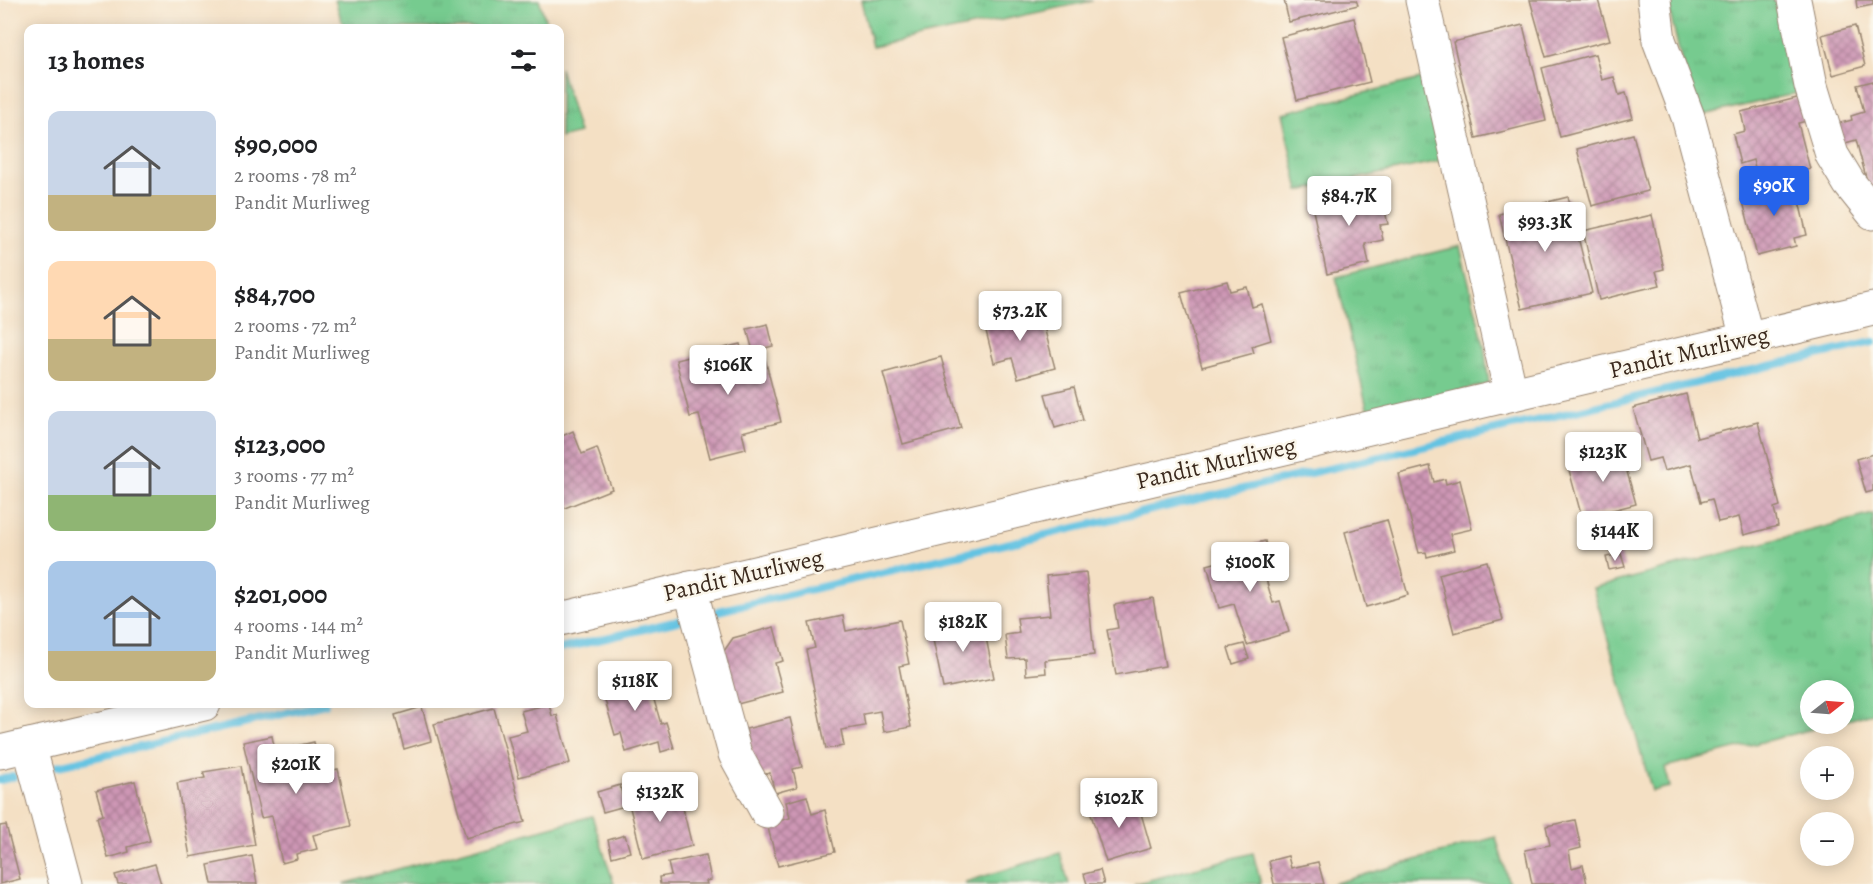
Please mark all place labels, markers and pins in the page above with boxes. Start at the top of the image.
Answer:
pin: $90K [1738,166,1810,217]
pin: $84.7K [1300,176,1398,227]
pin: $93.3K [1496,202,1594,253]
pin: $73.2K [971,291,1069,342]
pin: $106K [686,345,770,396]
pin: $123K [1561,432,1645,483]
pin: $144K [1573,511,1657,562]
pin: $100K [1208,542,1292,593]
pin: $182K [921,602,1005,653]
pin: $118K [593,661,677,712]
pin: $201K [254,744,338,795]
pin: $132K [618,772,702,823]
pin: $102K [1077,778,1161,829]

